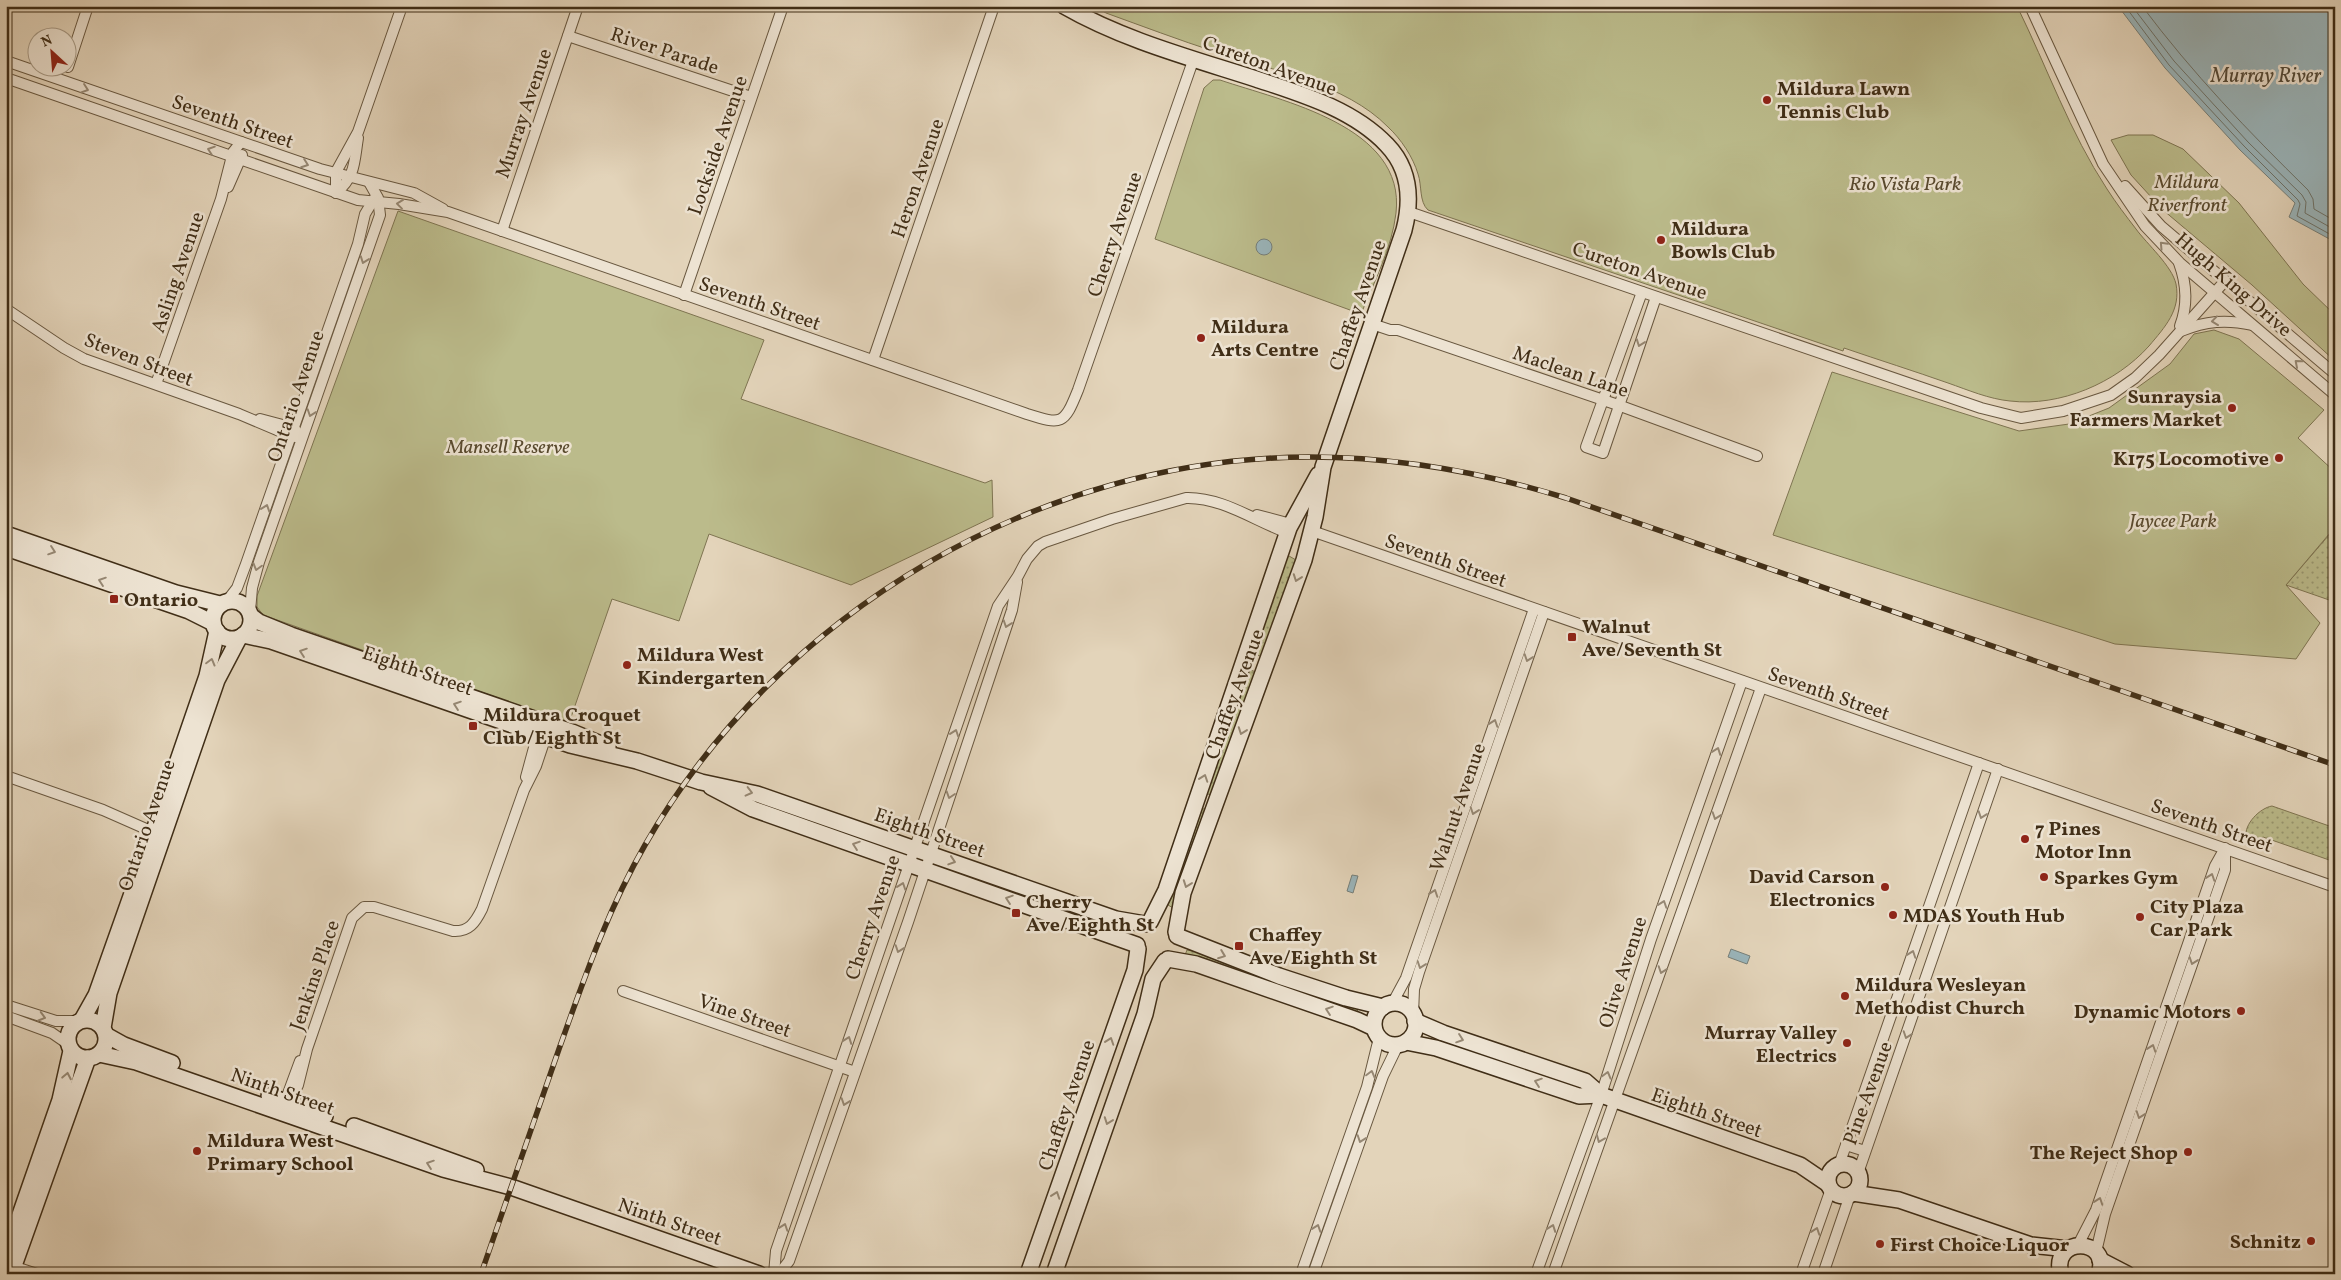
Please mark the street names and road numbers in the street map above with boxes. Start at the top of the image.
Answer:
street label: River Parade [607,21,722,83]
street label: Cureton Avenue [1198,30,1340,104]
street label: Murray Avenue [490,45,560,182]
street label: Lockside Avenue [682,72,756,219]
street label: Seventh Street [168,89,297,157]
street label: Heron Avenue [885,115,952,242]
street label: Cherry Avenue [1081,168,1150,301]
street label: Asling Avenue [145,208,213,337]
street label: Hugh King Drive [2168,227,2297,344]
street label: Chaffey Avenue [1323,236,1394,375]
street label: Cureton Avenue [1568,236,1711,308]
street label: Seventh Street [695,271,824,339]
street label: Steven Street [79,327,197,395]
street label: Ontario Avenue [261,327,333,466]
street label: Maclean Lane [1509,340,1632,406]
street label: Seventh Street [1381,528,1510,596]
street label: Chaffey Avenue [1199,625,1272,764]
street label: Eighth Street [358,640,477,704]
street label: Seventh Street [1764,661,1893,729]
street label: Walnut Avenue [1424,740,1494,876]
street label: Ontario Avenue [112,756,184,895]
street label: Seventh Street [2147,793,2276,861]
street label: Eighth Street [870,802,989,866]
street label: Cherry Avenue [839,851,908,984]
street label: Olive Avenue [1593,913,1655,1032]
street label: Jenkins Place [284,917,348,1035]
street label: Vine Street [694,988,795,1046]
street label: Chaffey Avenue [1032,1036,1103,1175]
street label: Pine Avenue [1837,1038,1901,1149]
street label: Ninth Street [227,1062,338,1124]
street label: Eighth Street [1647,1082,1766,1146]
street label: Ninth Street [614,1192,725,1254]

